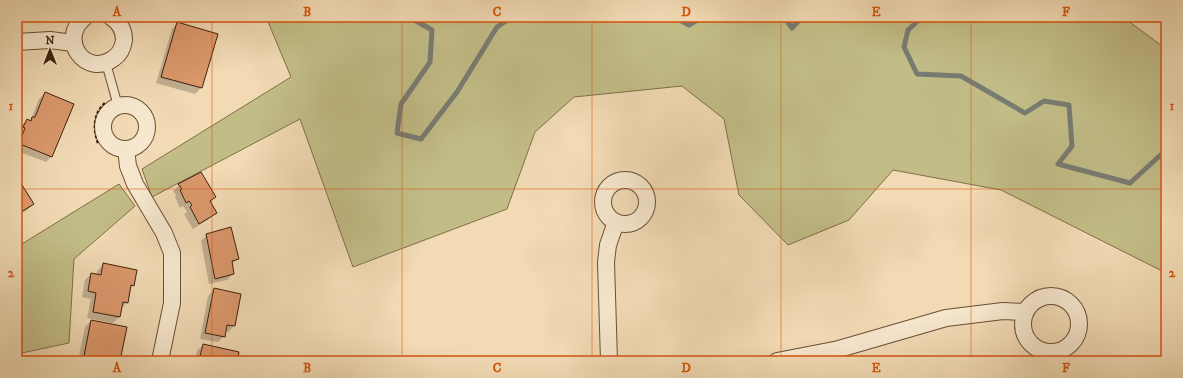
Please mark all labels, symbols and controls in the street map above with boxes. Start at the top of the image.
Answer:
text: A [112,4,122,20]
text: B [303,4,311,20]
text: C [493,4,502,20]
text: D [681,4,691,20]
text: E [871,4,881,20]
text: F [1062,4,1071,20]
north arrow [30,30,70,70]
text: N [45,34,55,48]
text: 1 [9,98,14,114]
text: 1 [1170,98,1175,114]
text: 2 [8,265,15,281]
text: 2 [1169,265,1176,281]
text: A [112,360,122,376]
text: B [303,360,311,376]
text: C [493,360,502,376]
text: D [681,360,691,376]
text: E [871,360,881,376]
text: F [1062,360,1071,376]

